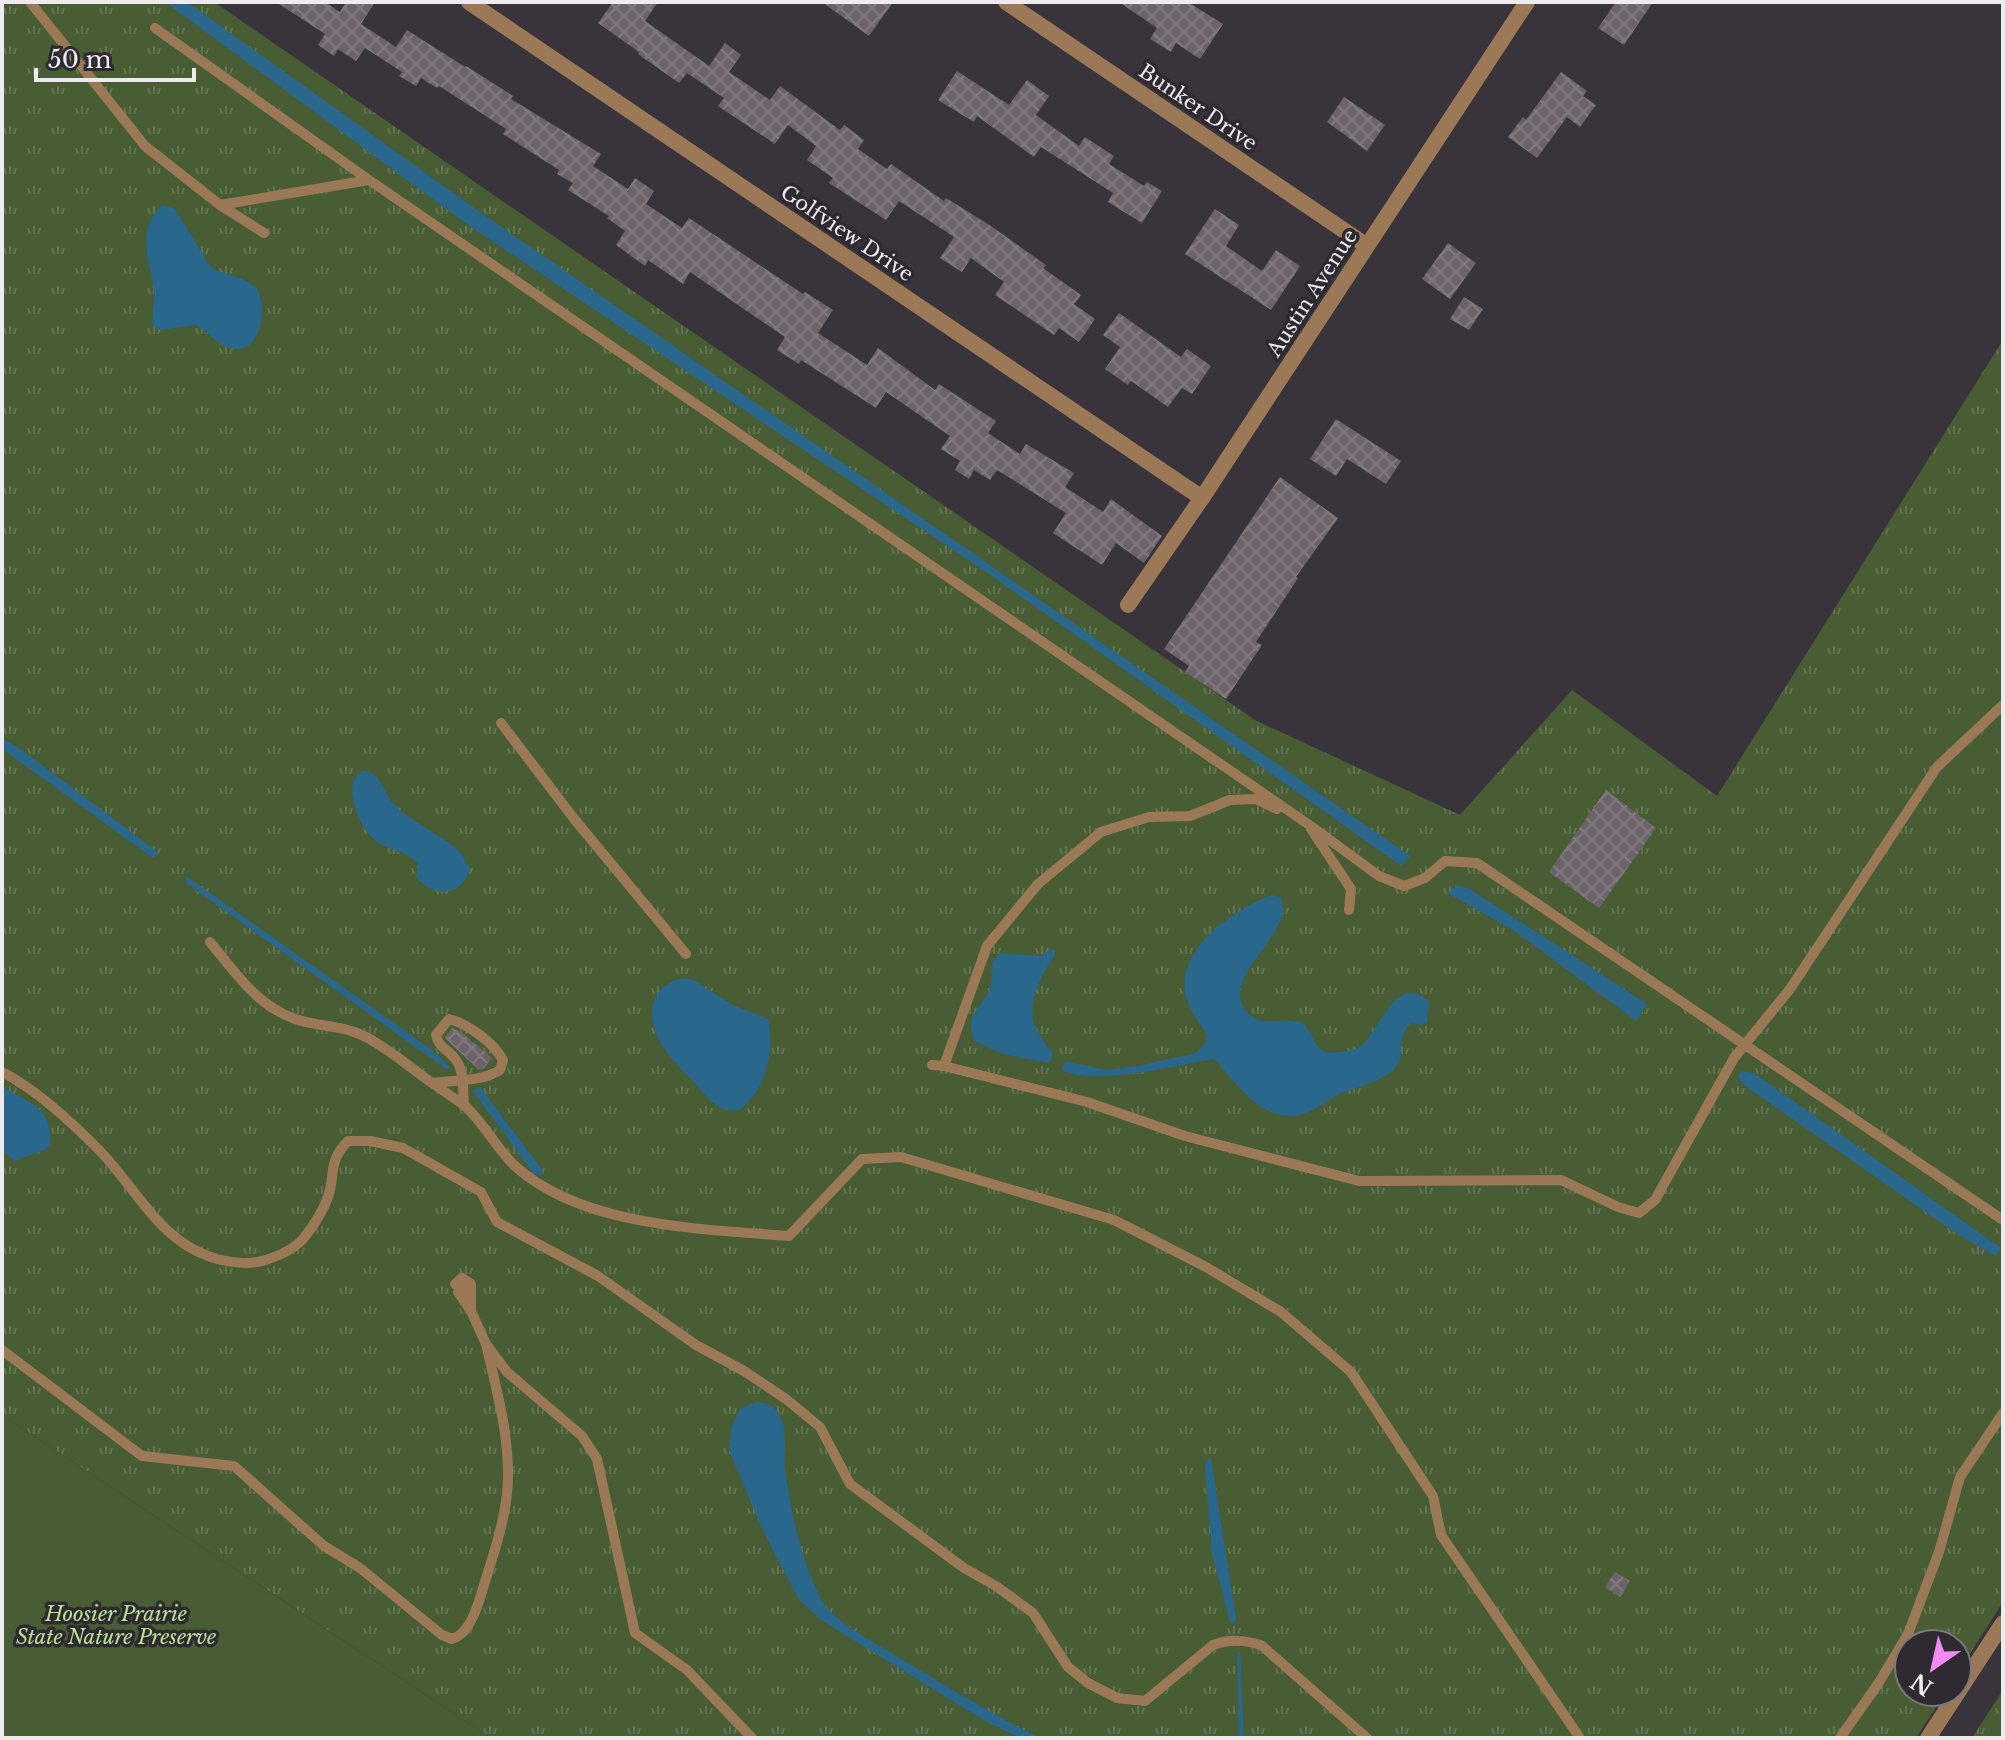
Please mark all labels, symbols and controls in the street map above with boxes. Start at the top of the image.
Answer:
scale bar [36,32,194,82]
text: 50 m [48,45,112,74]
street label: Bunker Drive [1134,59,1262,155]
street label: Golfview Drive [776,180,918,286]
street label: Austin Avenue [1261,225,1362,362]
park label: Hoosier Prairie State Nature Preserve [16,1602,216,1649]
north arrow [1893,1628,1973,1708]
text: N [1906,1667,1938,1701]

